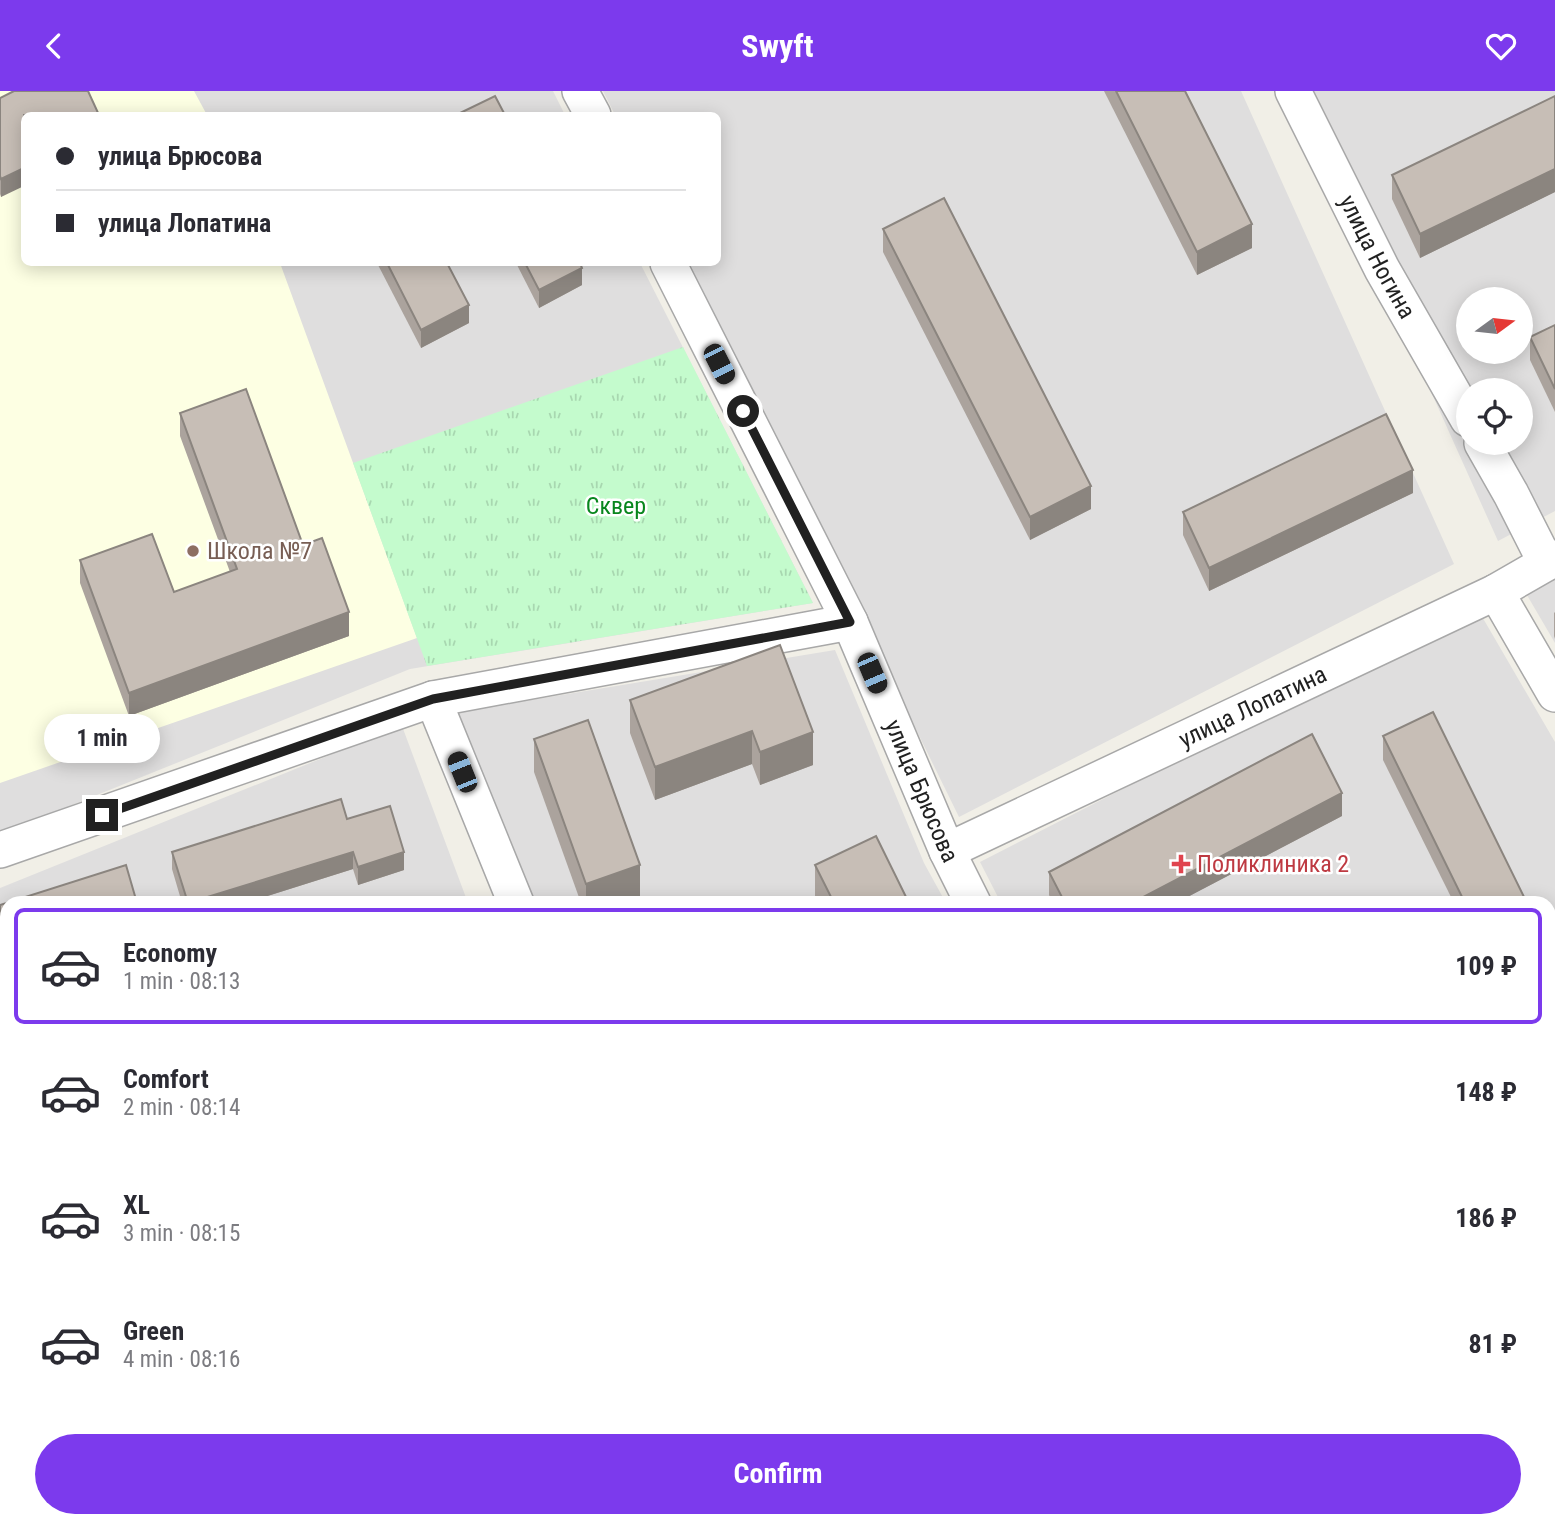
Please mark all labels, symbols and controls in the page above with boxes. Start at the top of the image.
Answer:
icon: back [35,27,73,65]
text: Swyft [741,27,814,65]
icon: heart [1482,27,1520,65]
text: улица Брюсова [98,141,262,171]
street label: улица Ногина [1333,191,1421,323]
text: улица Лопатина [98,208,271,238]
north arrow [1456,287,1533,364]
map controls [1456,287,1533,455]
car [701,341,738,387]
button: locate [1456,378,1533,455]
route start [727,395,759,427]
park label: Сквер [586,492,646,520]
place label: Школа №7 [207,537,312,565]
marker: Школа №7 [185,543,201,559]
car [855,650,890,696]
street label: улица Лопатина [1174,660,1331,754]
callout: 1 min [44,713,160,763]
street label: улица Брюсова [879,715,964,867]
text: 1 min [76,725,128,752]
car [445,749,480,795]
route end [86,799,118,831]
place label: Поликлиника 2 [1197,850,1349,878]
marker: Поликлиника 2 [1171,854,1191,874]
icon: car [39,935,102,998]
text: Economy [123,938,217,968]
text: 109 ₽ [1455,951,1517,981]
text: 1 min · 08:13 [123,968,240,995]
icon: car [39,1061,102,1124]
text: Comfort [123,1064,209,1094]
text: 148 ₽ [1455,1077,1517,1107]
text: 2 min · 08:14 [123,1094,240,1121]
icon: car [39,1187,102,1250]
text: XL [123,1190,150,1220]
text: 186 ₽ [1455,1203,1517,1233]
text: 3 min · 08:15 [123,1220,240,1247]
icon: car [39,1313,102,1376]
text: Green [123,1316,184,1346]
text: 81 ₽ [1468,1329,1517,1359]
text: 4 min · 08:16 [123,1346,240,1373]
button: Confirm [35,1434,1521,1514]

